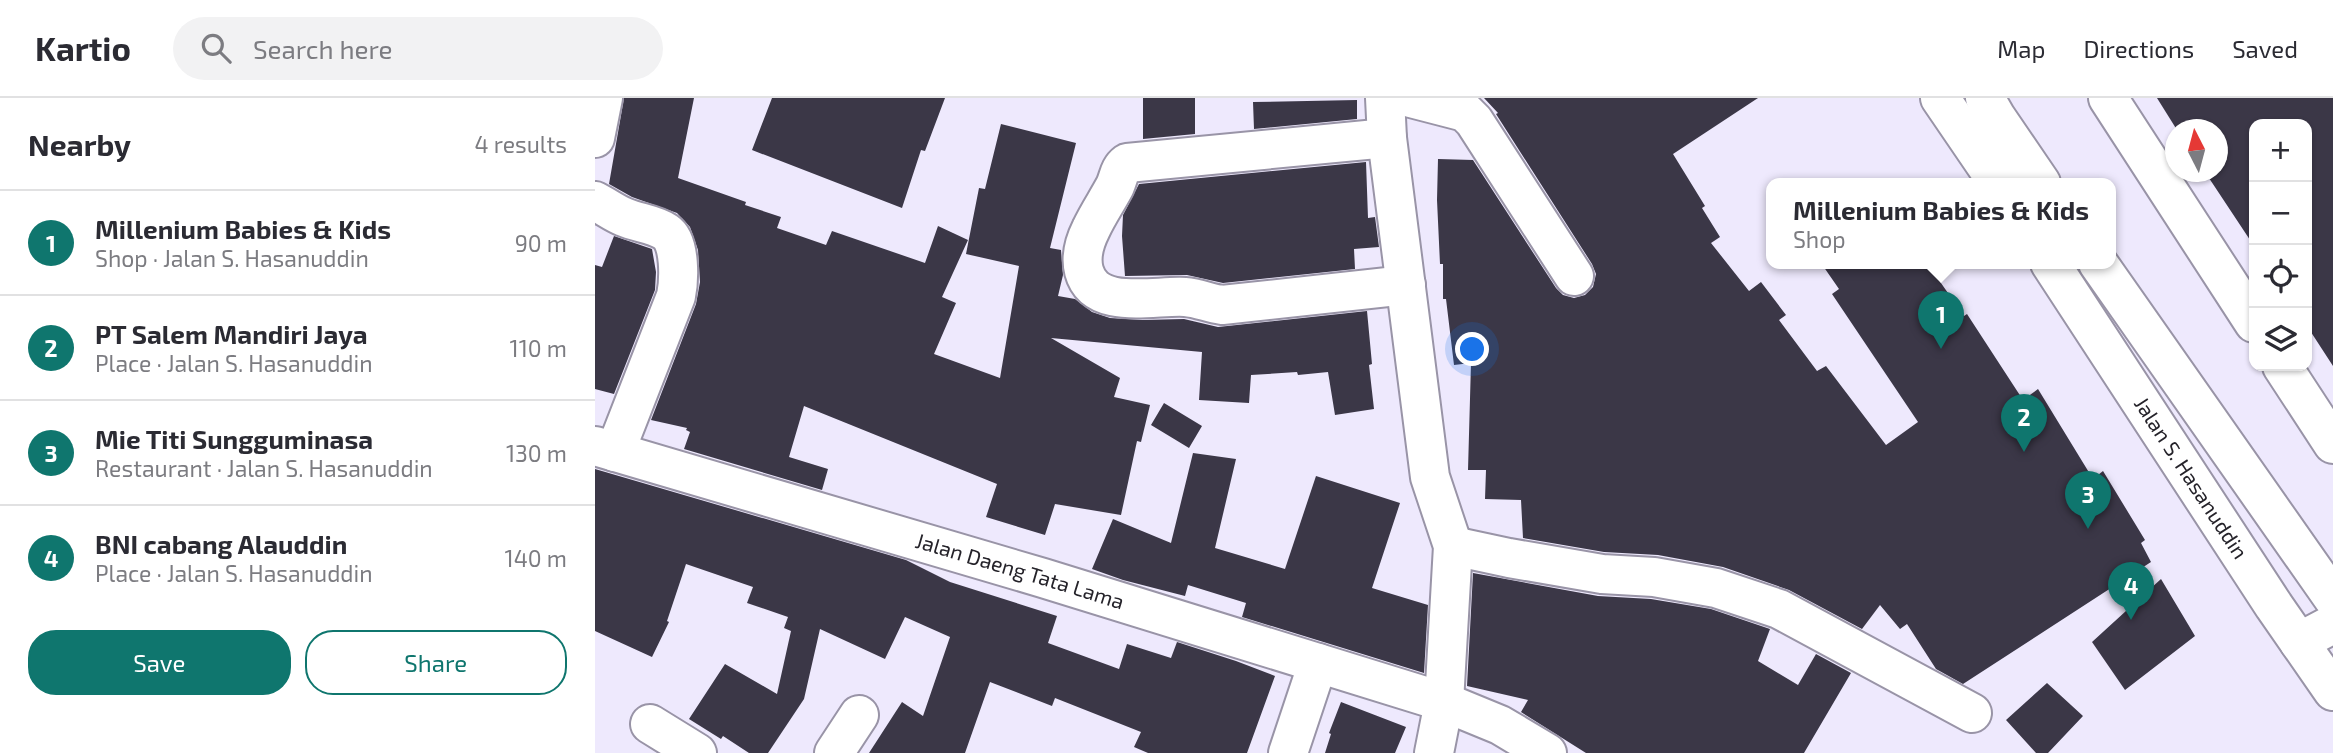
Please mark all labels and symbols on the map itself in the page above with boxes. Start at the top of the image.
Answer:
north arrow [2165,119,2228,182]
pin: 1 [1918,291,1964,349]
your location [1455,332,1489,366]
street label: Jalan S. Hasanuddin [2130,392,2254,563]
pin: 2 [2001,394,2047,452]
pin: 3 [2065,471,2111,529]
street label: Jalan Daeng Tata Lama [913,527,1128,613]
pin: 4 [2108,562,2154,620]

